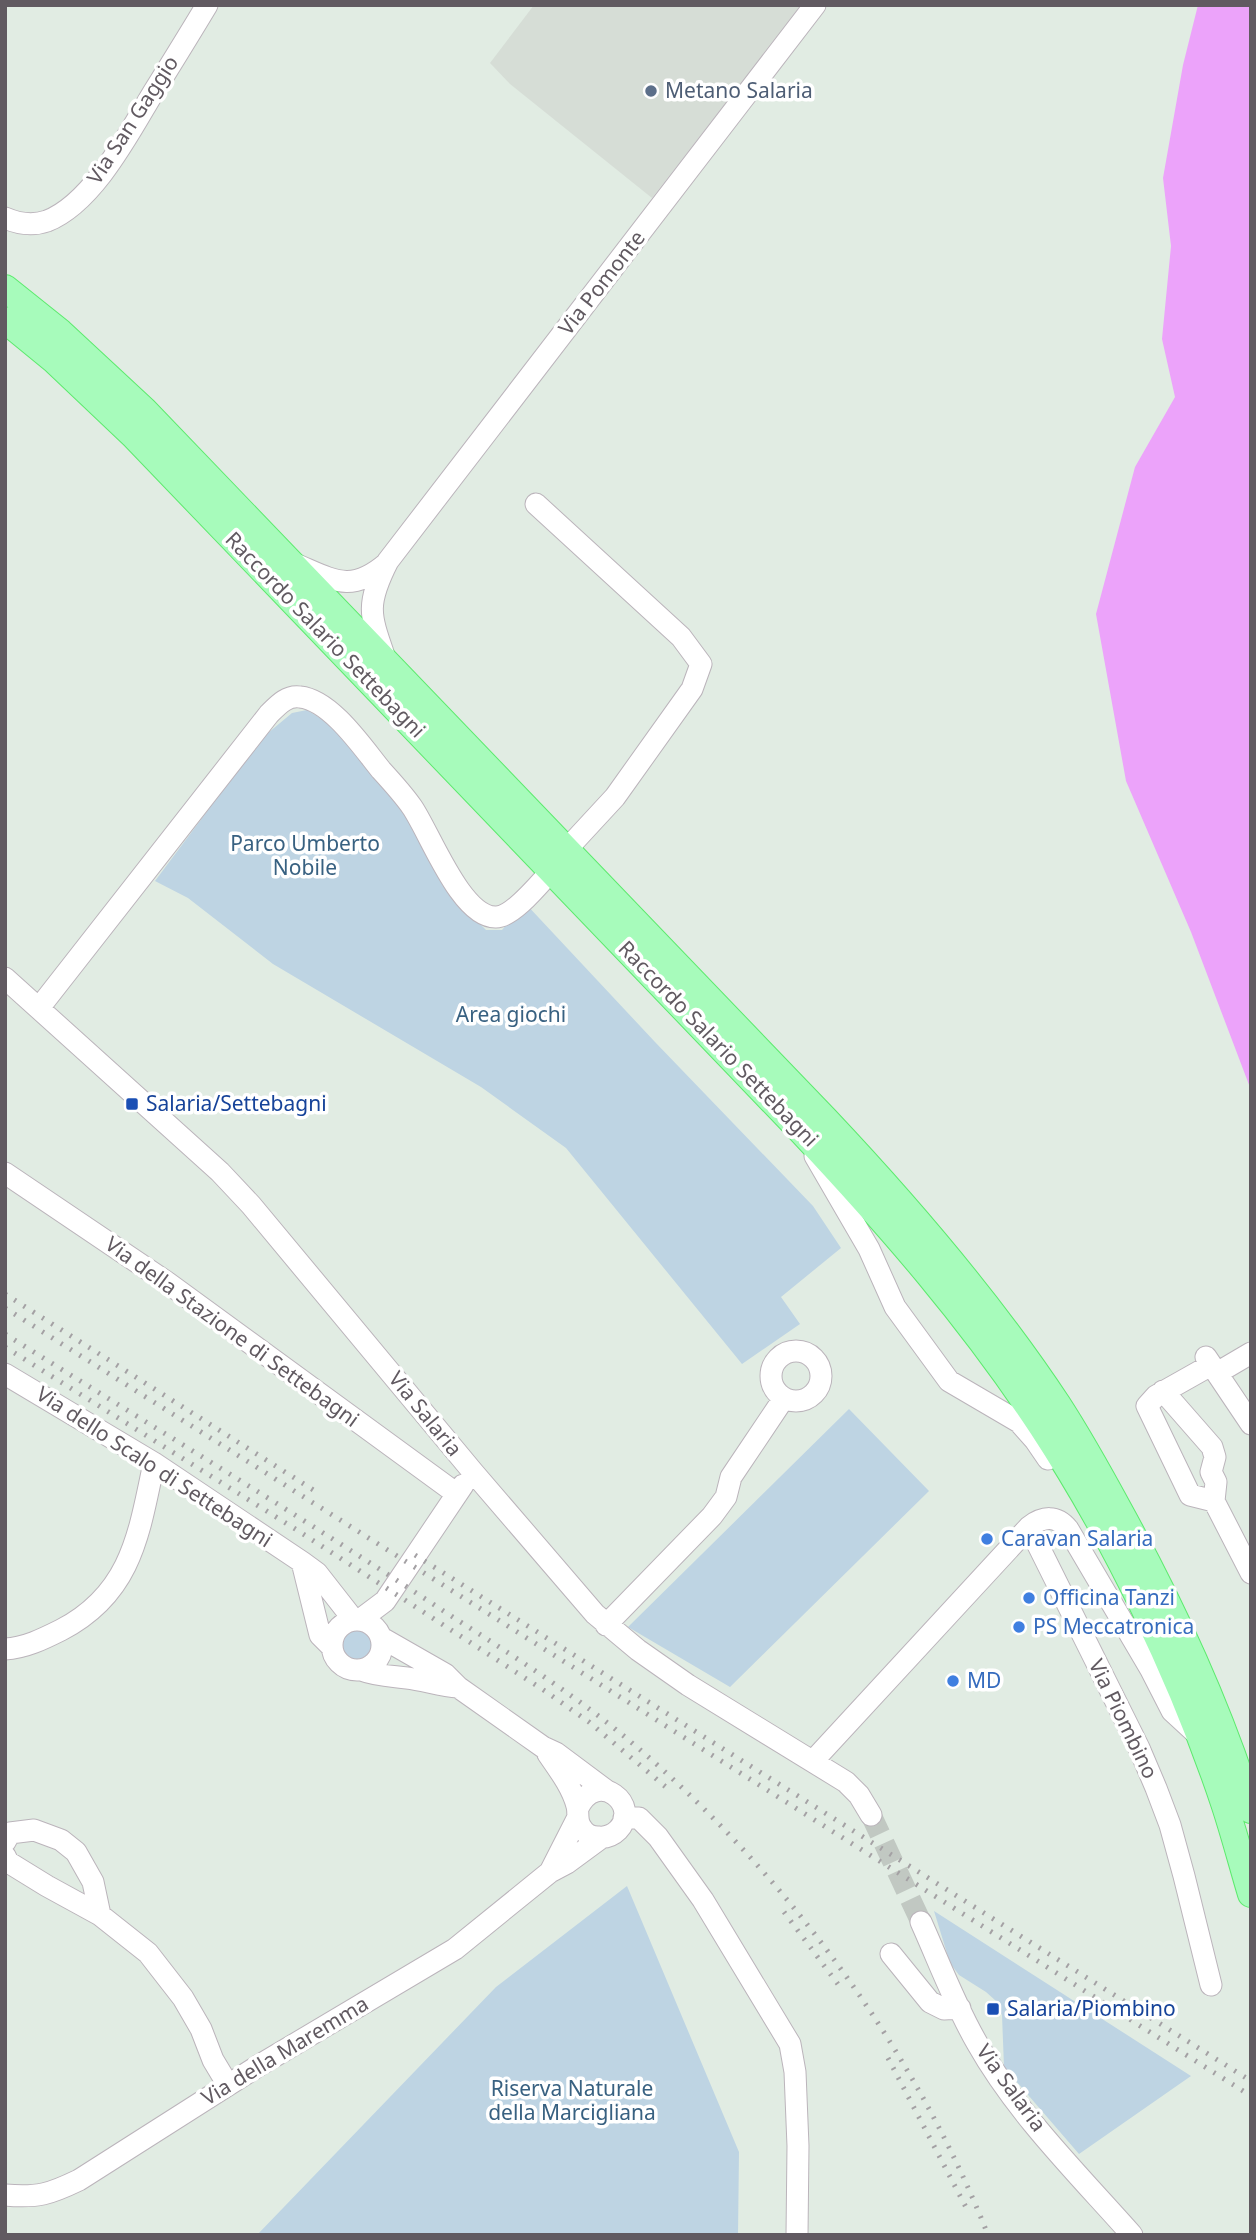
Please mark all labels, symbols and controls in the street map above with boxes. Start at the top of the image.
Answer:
street label: Via San Gaggio [80,50,184,189]
place label: Metano Salaria [665,76,813,104]
marker: Metano Salaria [643,83,659,99]
street label: Via Pomonte [552,224,651,340]
street label: Raccordo Salario Settebagni [220,525,432,743]
park label: Parco Umberto Nobile [230,829,380,881]
street label: Raccordo Salario Settebagni [613,934,825,1152]
park label: Area giochi [456,1000,566,1028]
place label: Salaria/Settebagni [146,1089,327,1117]
marker: Salaria/Settebagni [124,1096,140,1112]
street label: Via della Stazione di Settebagni [100,1230,365,1433]
street label: Via Salaria [383,1365,469,1462]
street label: Via dello Scalo di Settebagni [31,1379,278,1553]
place label: Caravan Salaria [1001,1524,1153,1552]
marker: Caravan Salaria [979,1531,995,1547]
place label: Officina Tanzi [1043,1583,1175,1611]
marker: Officina Tanzi [1021,1590,1037,1606]
place label: PS Meccatronica [1033,1612,1194,1640]
marker: PS Meccatronica [1011,1619,1027,1635]
street label: Via Piombino [1083,1654,1165,1783]
place label: MD [967,1666,1001,1694]
marker: MD [945,1673,961,1689]
street label: Via della Maremma [196,1989,373,2111]
place label: Salaria/Piombino [1007,1994,1176,2022]
marker: Salaria/Piombino [985,2001,1001,2017]
street label: Via Salaria [971,2038,1053,2137]
park label: Riserva Naturale della Marcigliana [488,2074,656,2126]

